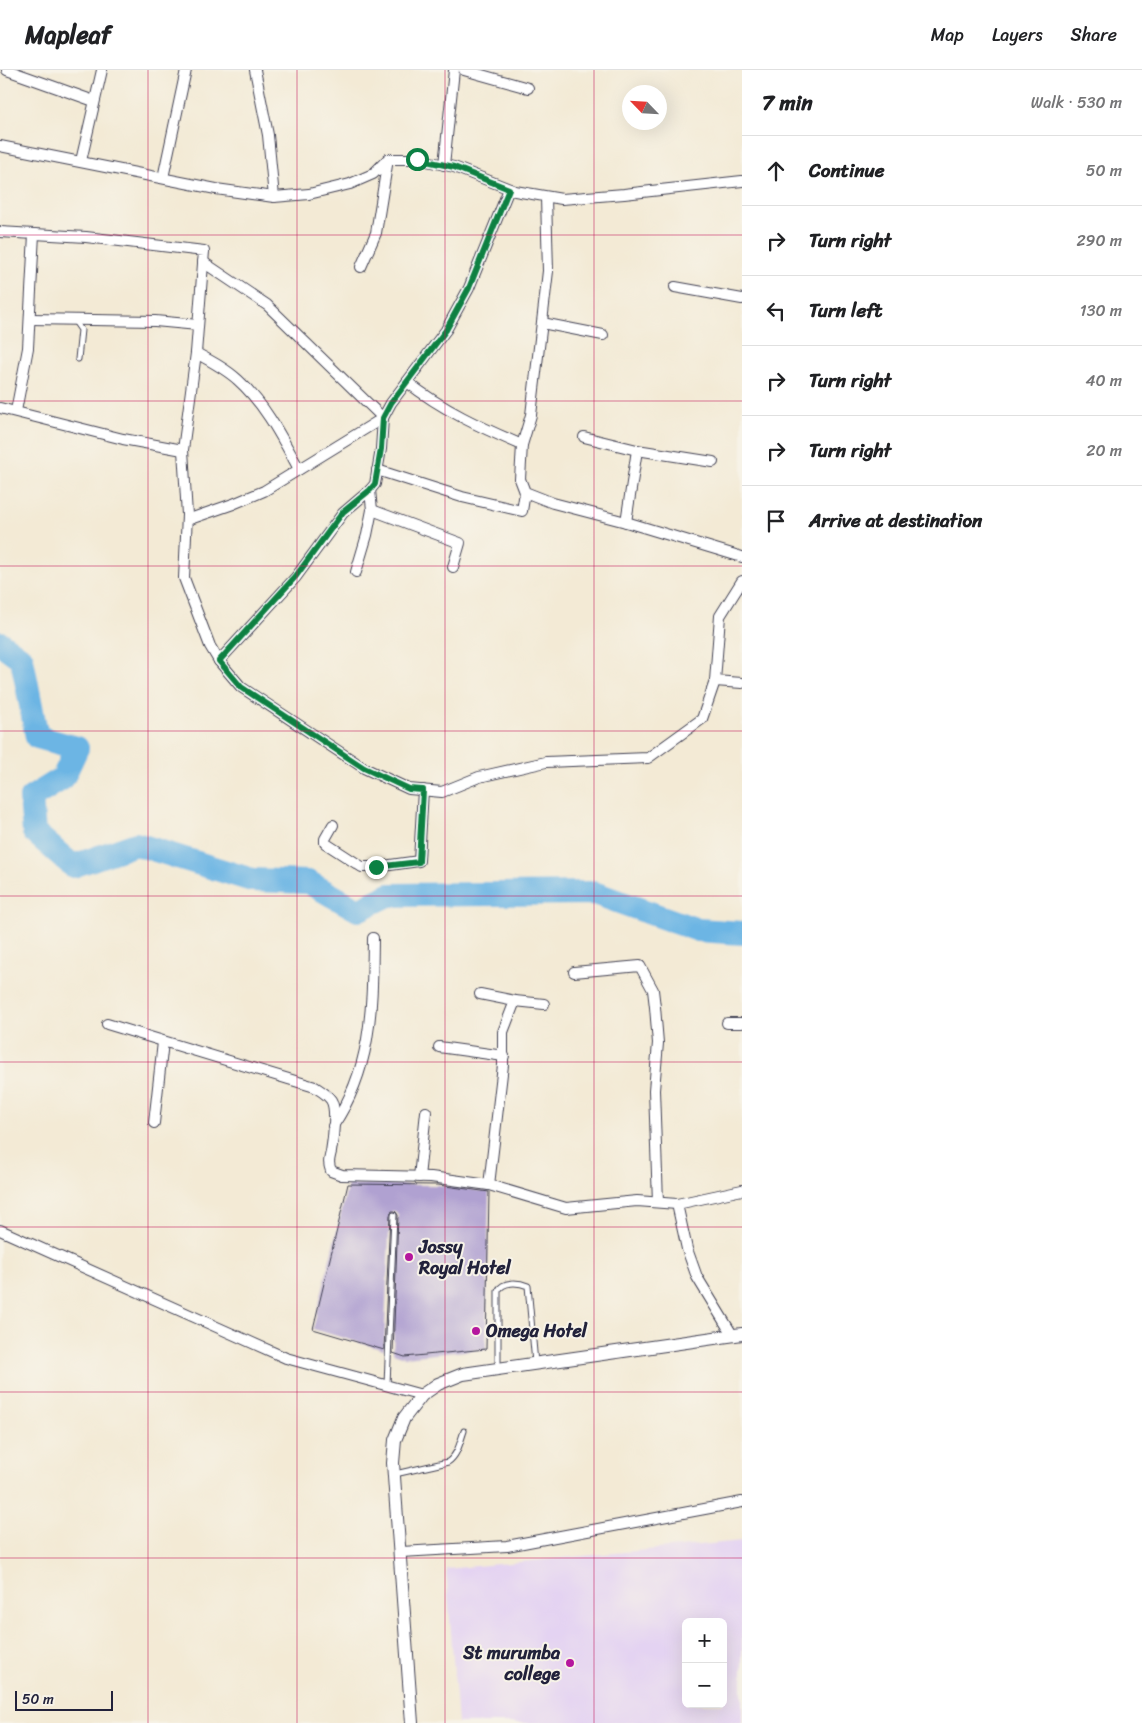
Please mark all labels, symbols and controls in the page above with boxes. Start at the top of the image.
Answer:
text: Mapleaf [25,14,111,56]
text: Map [931,19,964,51]
text: Layers [992,19,1043,51]
text: Share [1071,19,1117,51]
text: 7 min [762,84,813,122]
north arrow [622,85,667,130]
text: Walk · 530 m [1031,88,1122,117]
route start [406,148,429,171]
text: Continue [809,154,885,187]
text: 50 m [1086,156,1122,185]
icon: ahead [762,157,790,185]
text: Turn right [809,224,891,257]
text: 290 m [1076,226,1122,255]
icon: right [762,227,790,255]
text: Turn left [809,294,882,327]
text: 130 m [1080,296,1122,325]
icon: left [762,297,790,325]
text: Turn right [809,364,891,397]
text: 40 m [1085,366,1122,395]
icon: right [762,367,790,395]
text: Turn right [809,434,891,467]
text: 20 m [1086,436,1122,465]
icon: right [762,437,790,465]
text: Arrive at destination [809,504,982,537]
icon: arrive [762,507,790,535]
route end [365,856,388,879]
place label: Jossy Royal Hotel [418,1231,511,1284]
marker: Jossy Royal Hotel [403,1251,415,1263]
place label: Omega Hotel [486,1315,588,1347]
marker: Omega Hotel [470,1325,482,1337]
map controls [682,1618,727,1708]
button: + [682,1618,727,1663]
place label: St murumba college [462,1637,561,1690]
marker: St murumba college [564,1657,576,1669]
button: − [682,1663,727,1708]
text: 50 m [22,1687,54,1712]
scale bar [15,1688,112,1711]

